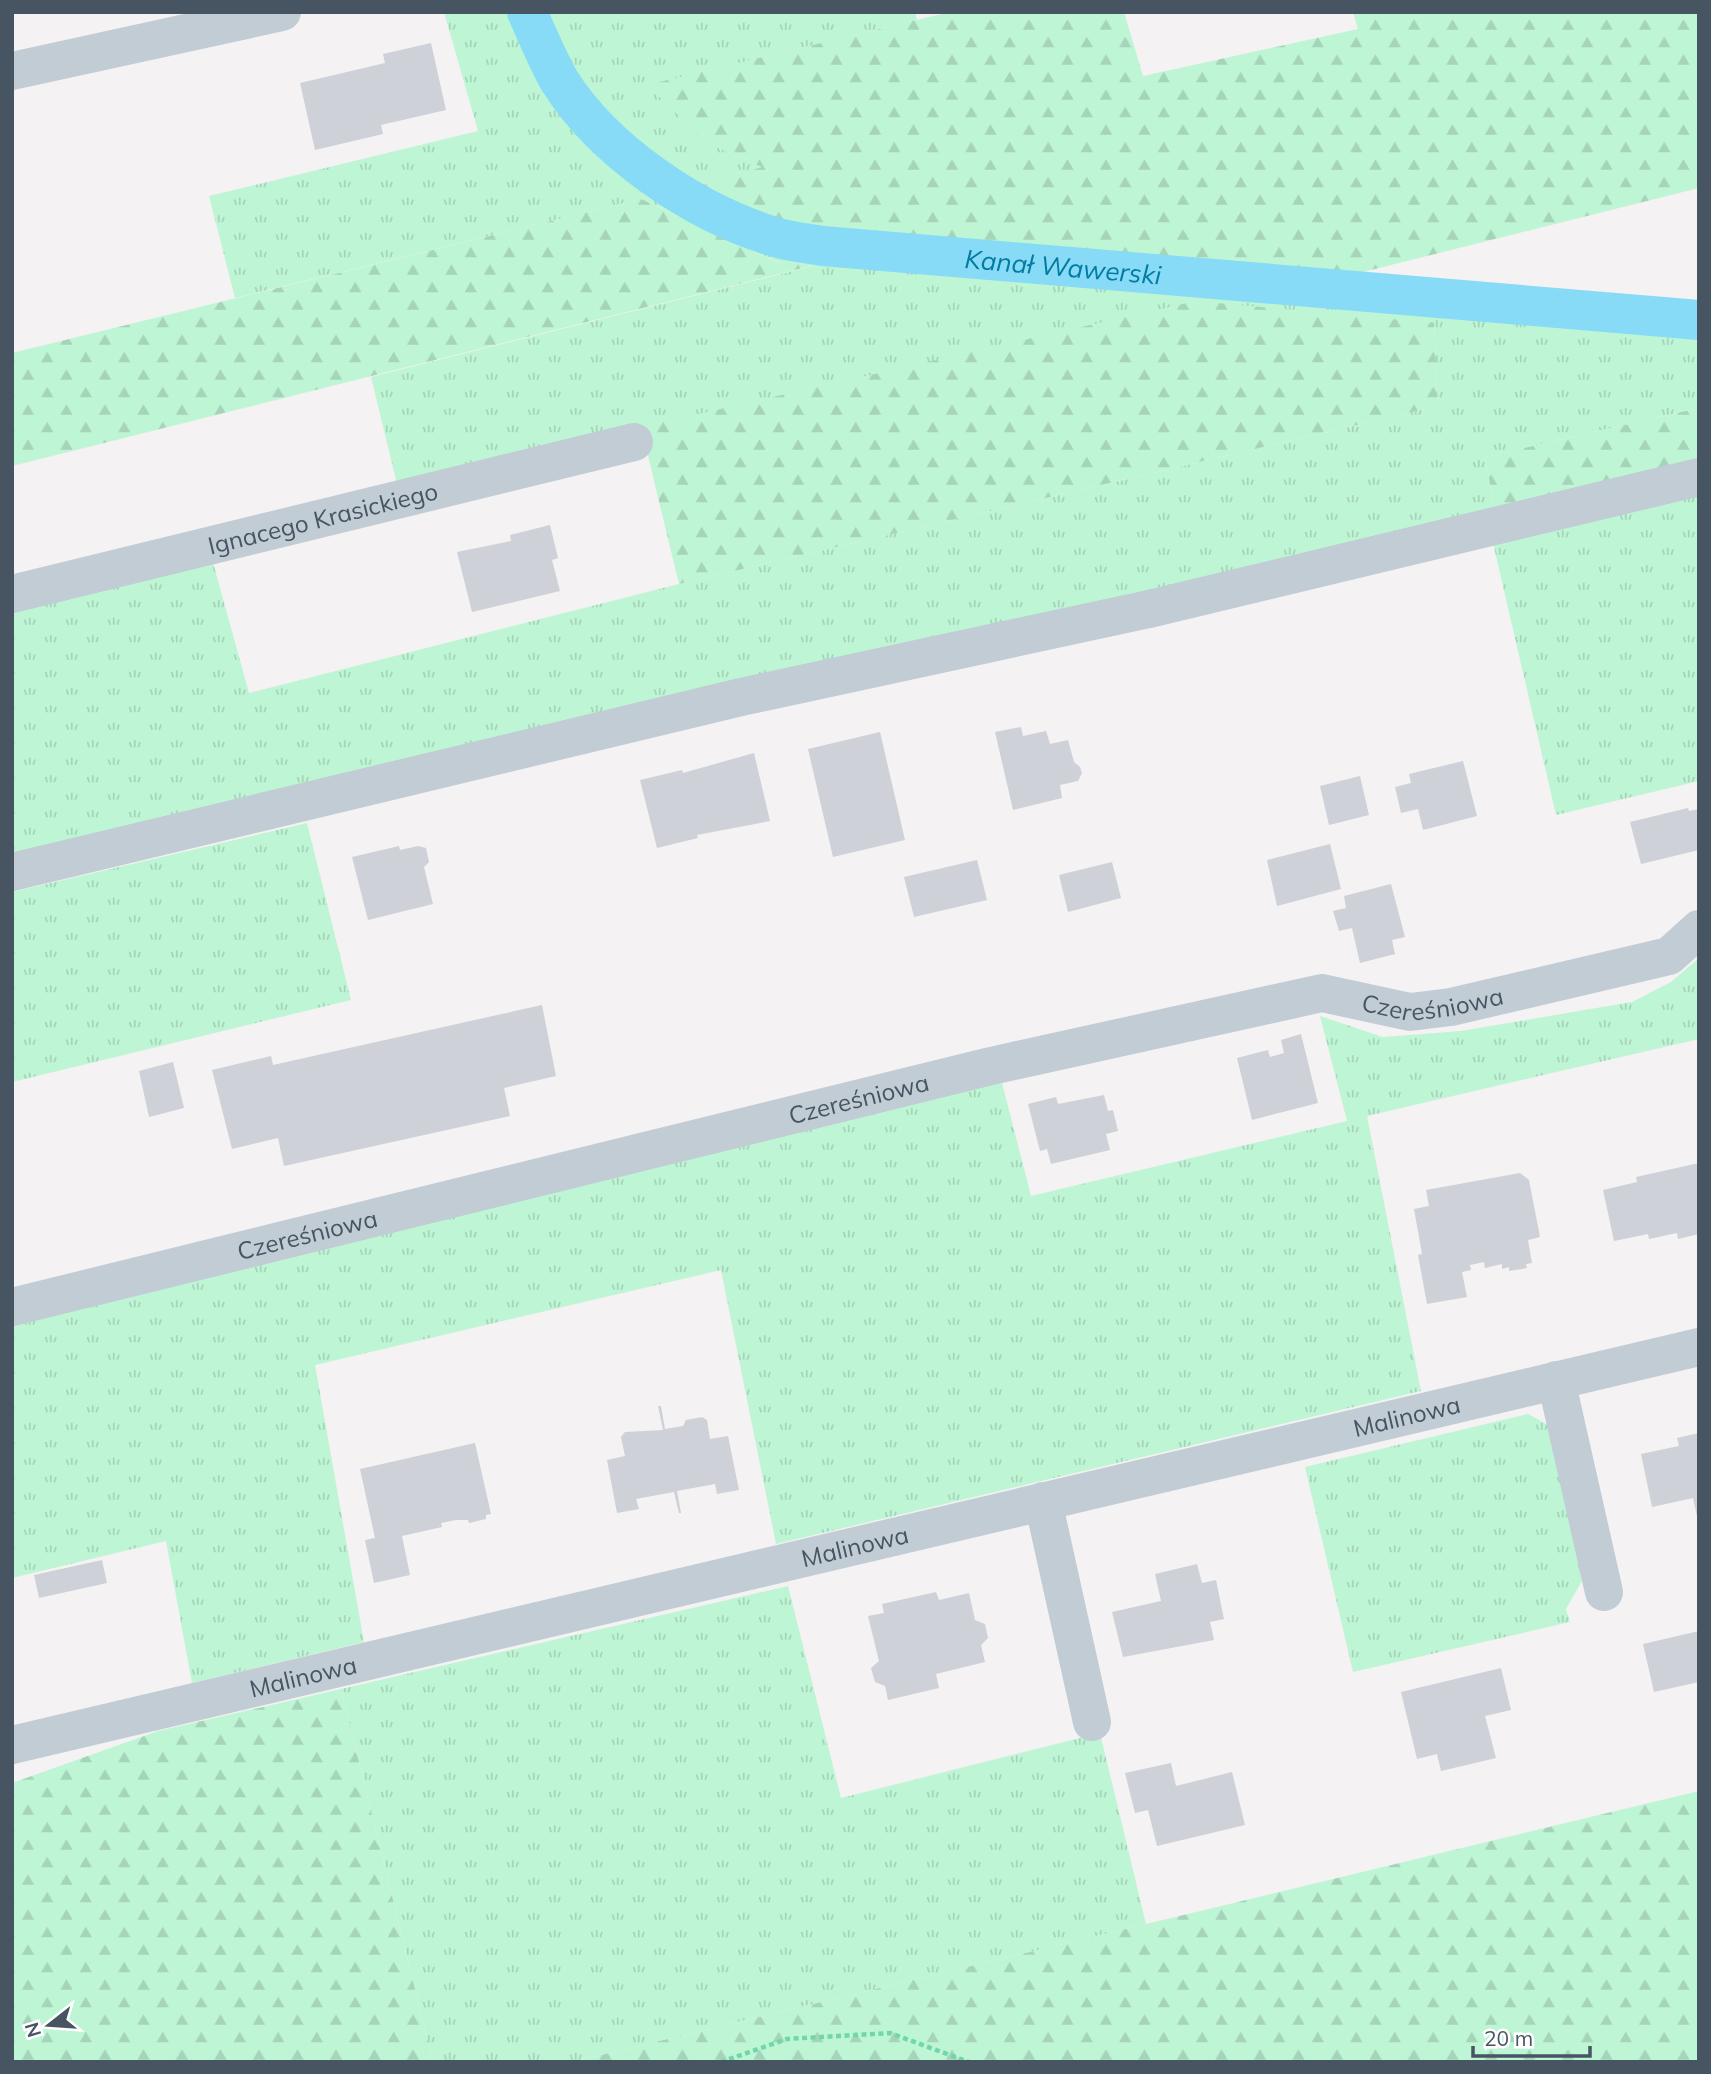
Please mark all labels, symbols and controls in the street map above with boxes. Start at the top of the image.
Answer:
water label: Kanał Wawerski [963,242,1163,291]
street label: Ignacego Krasickiego [205,476,441,561]
street label: Czereśniowa [1359,980,1506,1027]
street label: Czereśniowa [786,1067,932,1130]
street label: Czereśniowa [234,1203,380,1266]
street label: Malinowa [1350,1389,1463,1443]
street label: Malinowa [798,1519,911,1573]
street label: Malinowa [246,1649,360,1703]
north arrow [14,1990,84,2060]
scale bar [1473,2014,1590,2058]
text: N [19,2020,46,2040]
text: 20 m [1484,2025,1533,2051]

